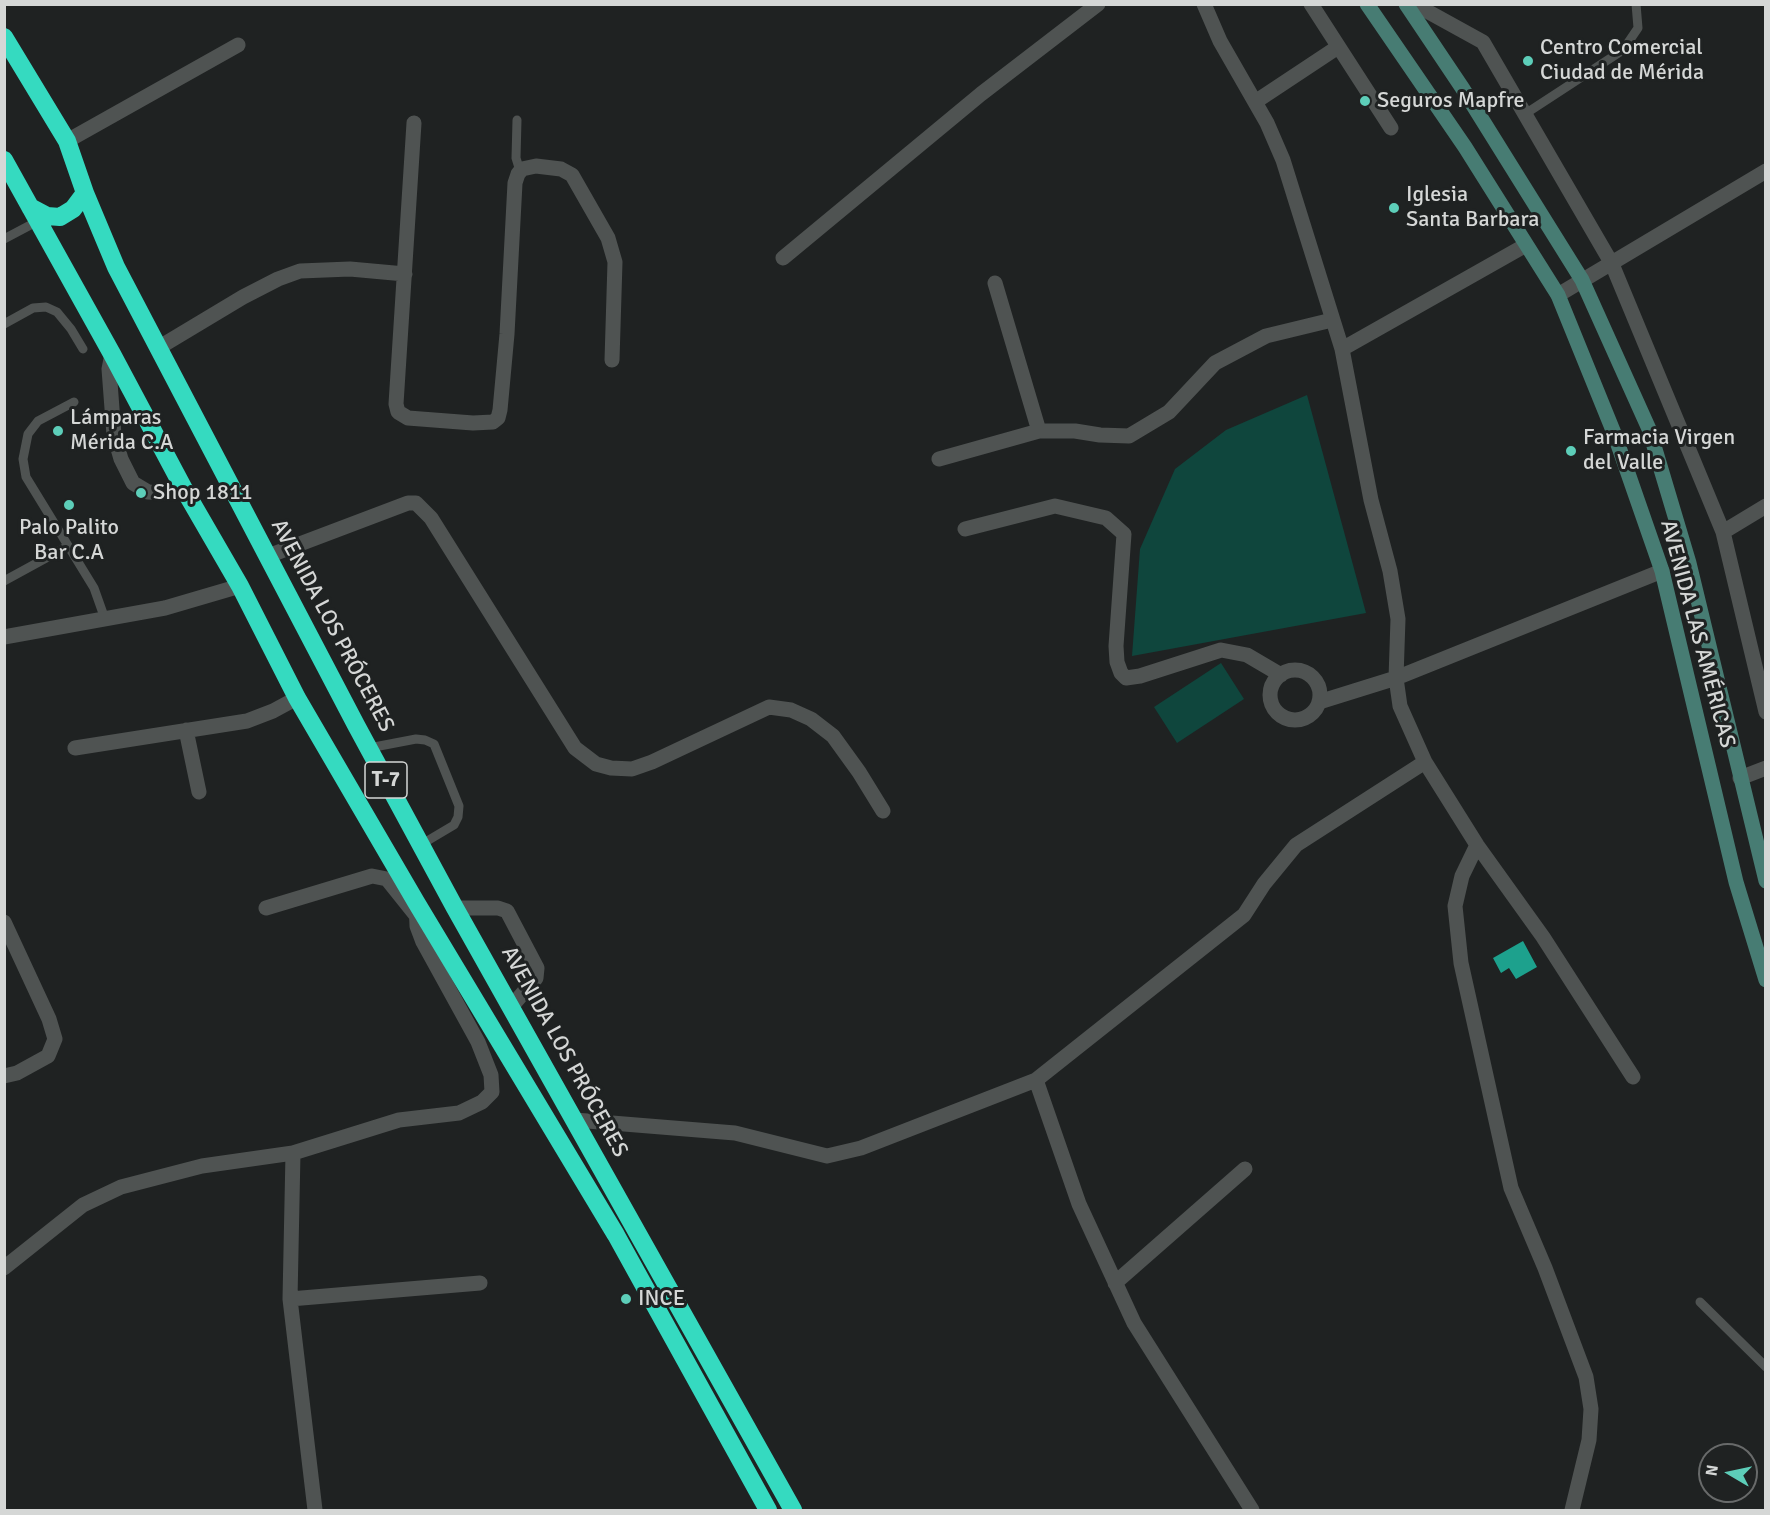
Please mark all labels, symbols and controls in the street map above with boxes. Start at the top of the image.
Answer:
place label: Centro Comercial Ciudad de Mérida [1540,35,1704,86]
marker: Centro Comercial Ciudad de Mérida [1521,54,1535,68]
place label: Seguros Mapfre [1377,88,1524,114]
marker: Seguros Mapfre [1358,94,1372,108]
place label: Iglesia Santa Barbara [1406,182,1539,234]
marker: Iglesia Santa Barbara [1387,201,1401,215]
place label: Lámparas Mérida C.A [70,405,173,457]
marker: Lámparas Mérida C.A [51,424,65,438]
place label: Farmacia Virgen del Valle [1583,425,1735,476]
marker: Farmacia Virgen del Valle [1564,444,1578,458]
place label: Shop 1811 [153,480,253,506]
marker: Shop 1811 [134,486,148,500]
marker: Palo Palito Bar C.A [62,498,76,512]
place label: Palo Palito Bar C.A [19,515,119,566]
street label: AVENIDA LOS PRÓCERES [265,515,399,737]
street label: AVENIDA LAS AMÉRICAS [1654,517,1740,751]
road number: T-7 [365,762,407,798]
street label: AVENIDA LOS PRÓCERES [495,942,633,1162]
place label: INCE [638,1286,685,1312]
marker: INCE [619,1292,633,1306]
north arrow [1698,1443,1758,1503]
text: N [1701,1463,1723,1478]

